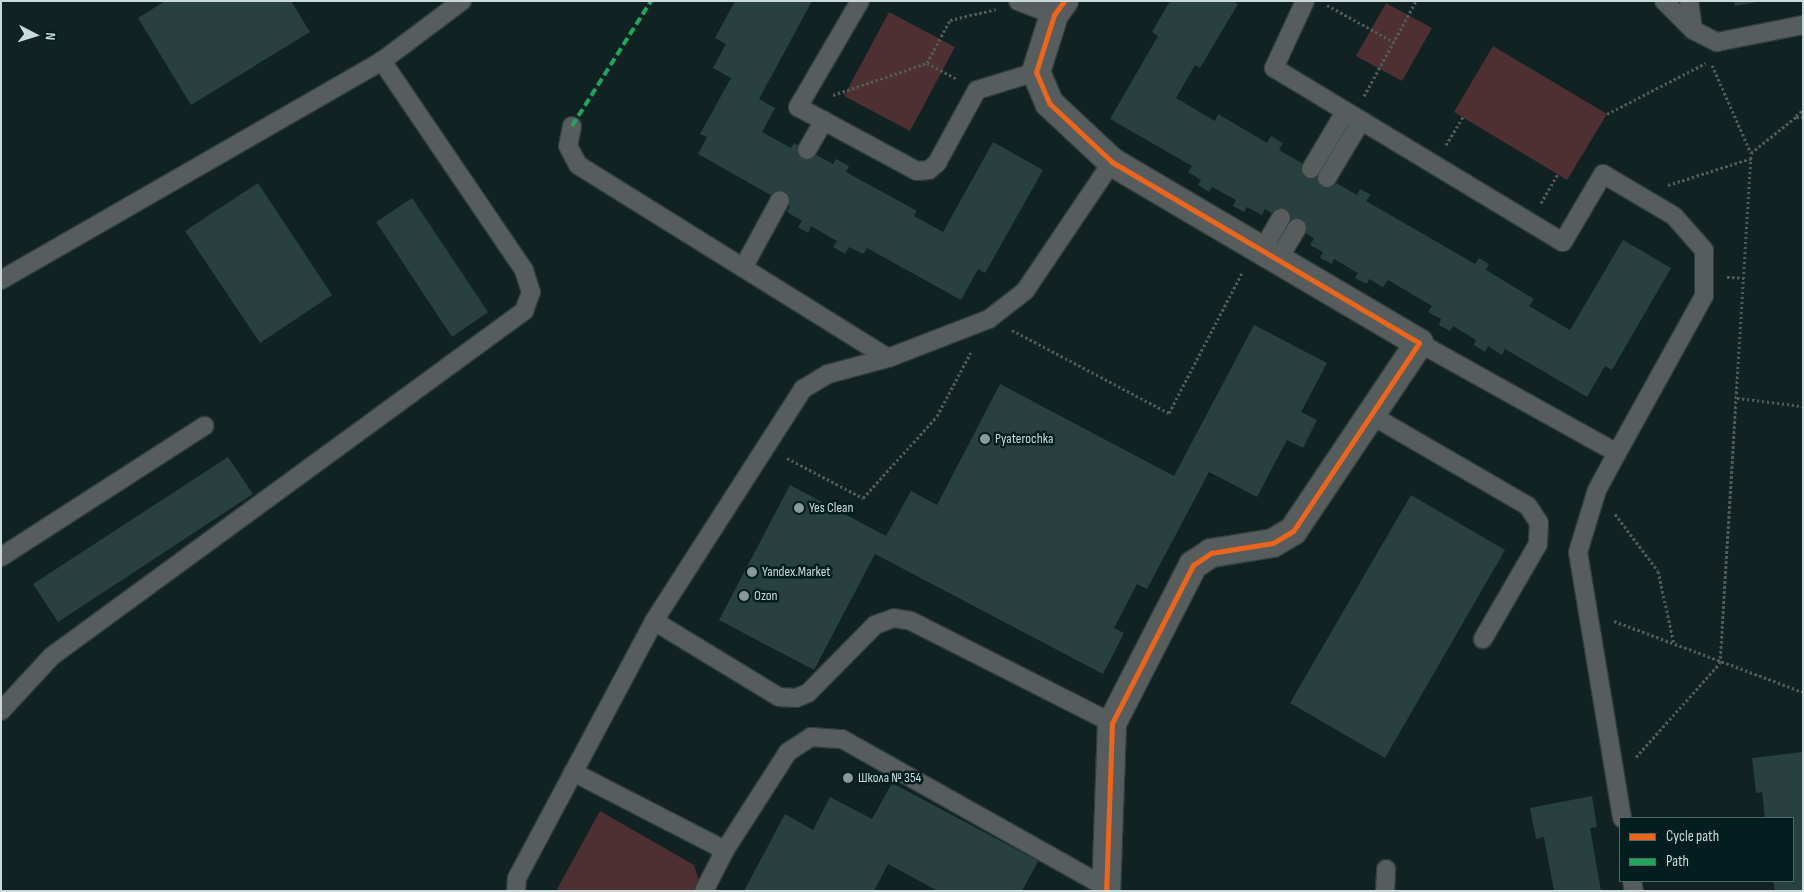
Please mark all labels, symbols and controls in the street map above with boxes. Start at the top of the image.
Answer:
north arrow [10,10,60,60]
text: N [42,32,59,41]
place label: Pyaterochka [995,431,1053,447]
marker: Pyaterochka [979,433,991,445]
place label: Yes Clean [809,500,853,516]
marker: Yes Clean [793,502,805,514]
place label: Yandex.Market [762,564,831,580]
marker: Yandex.Market [746,566,758,578]
place label: Ozon [754,588,778,604]
marker: Ozon [738,590,750,602]
place label: Школа № 354 [858,770,921,786]
marker: Школа № 354 [842,772,854,784]
legend [1619,817,1794,882]
text: Cycle path [1666,827,1719,846]
text: Path [1666,852,1689,871]

